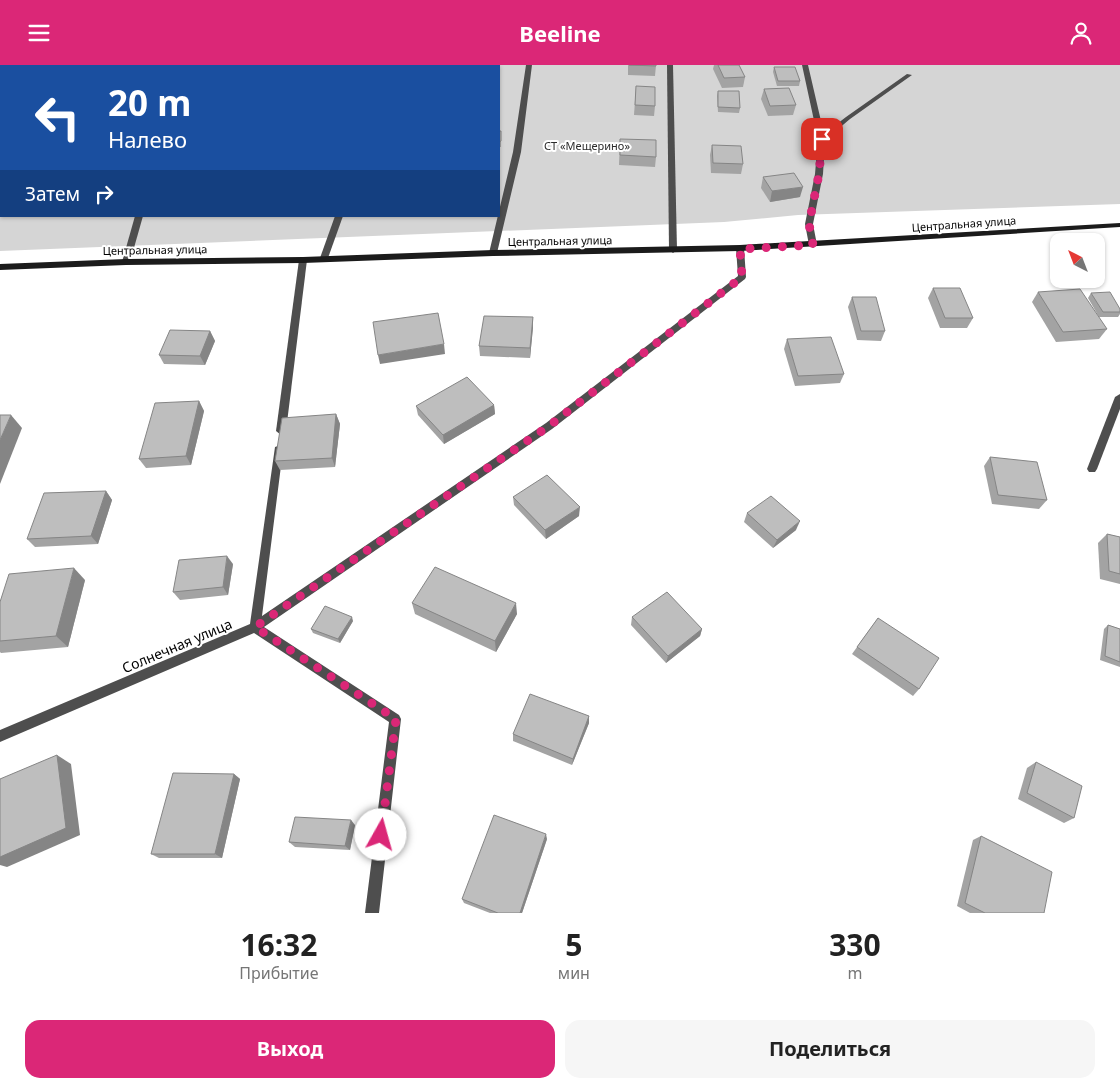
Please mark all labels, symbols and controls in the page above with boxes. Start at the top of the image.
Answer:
text: Beeline [519,18,601,48]
icon: menu [25,19,53,47]
icon: person [1067,19,1095,47]
text: 20 m [108,79,191,126]
icon: left [25,85,90,150]
pin [801,118,843,160]
text: Налево [108,124,187,154]
icon: arrive [808,125,836,153]
park label: СТ «Мещерино» [544,138,630,153]
icon: right [90,180,118,208]
text: Затем [25,181,80,207]
street label: Центральная улица [911,212,1017,235]
street label: Центральная улица [508,232,612,249]
north arrow [1050,233,1105,287]
map controls [1050,233,1105,288]
street label: Центральная улица [103,241,207,258]
street label: Солнечная улица [119,614,235,677]
position arrow [354,808,406,860]
text: 16:32 [240,924,317,965]
text: 5 [565,924,582,965]
text: 330 [829,924,881,965]
text: Прибытие [239,962,319,984]
text: мин [558,962,590,984]
text: m [847,962,862,984]
button: Выход [25,1020,555,1078]
button: Поделиться [565,1020,1095,1078]

